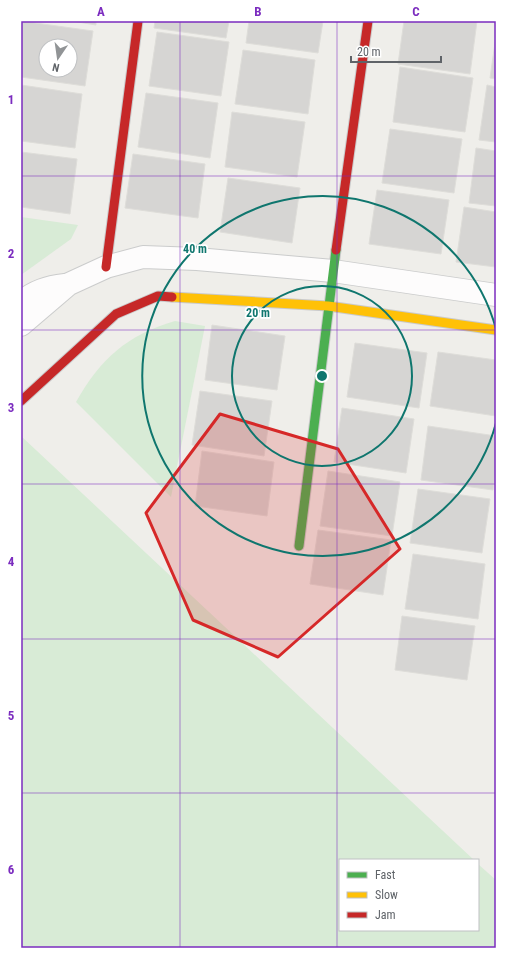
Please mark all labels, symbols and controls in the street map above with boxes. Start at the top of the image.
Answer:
text: A [97,4,105,19]
text: B [254,4,262,19]
text: C [412,4,420,19]
north arrow [38,38,78,78]
scale bar [351,38,441,64]
text: 20 m [357,45,381,59]
text: N [51,60,61,74]
text: 1 [8,92,14,107]
text: 40 m [183,242,207,256]
text: 2 [8,246,15,261]
text: 20 m [246,306,270,320]
centre of rings [315,369,329,383]
text: 3 [8,400,14,415]
text: 4 [8,554,15,569]
text: 5 [8,708,15,723]
legend [339,859,479,931]
text: 6 [8,862,15,877]
text: Fast [375,868,396,882]
text: Slow [375,888,398,902]
text: Jam [375,908,396,922]

